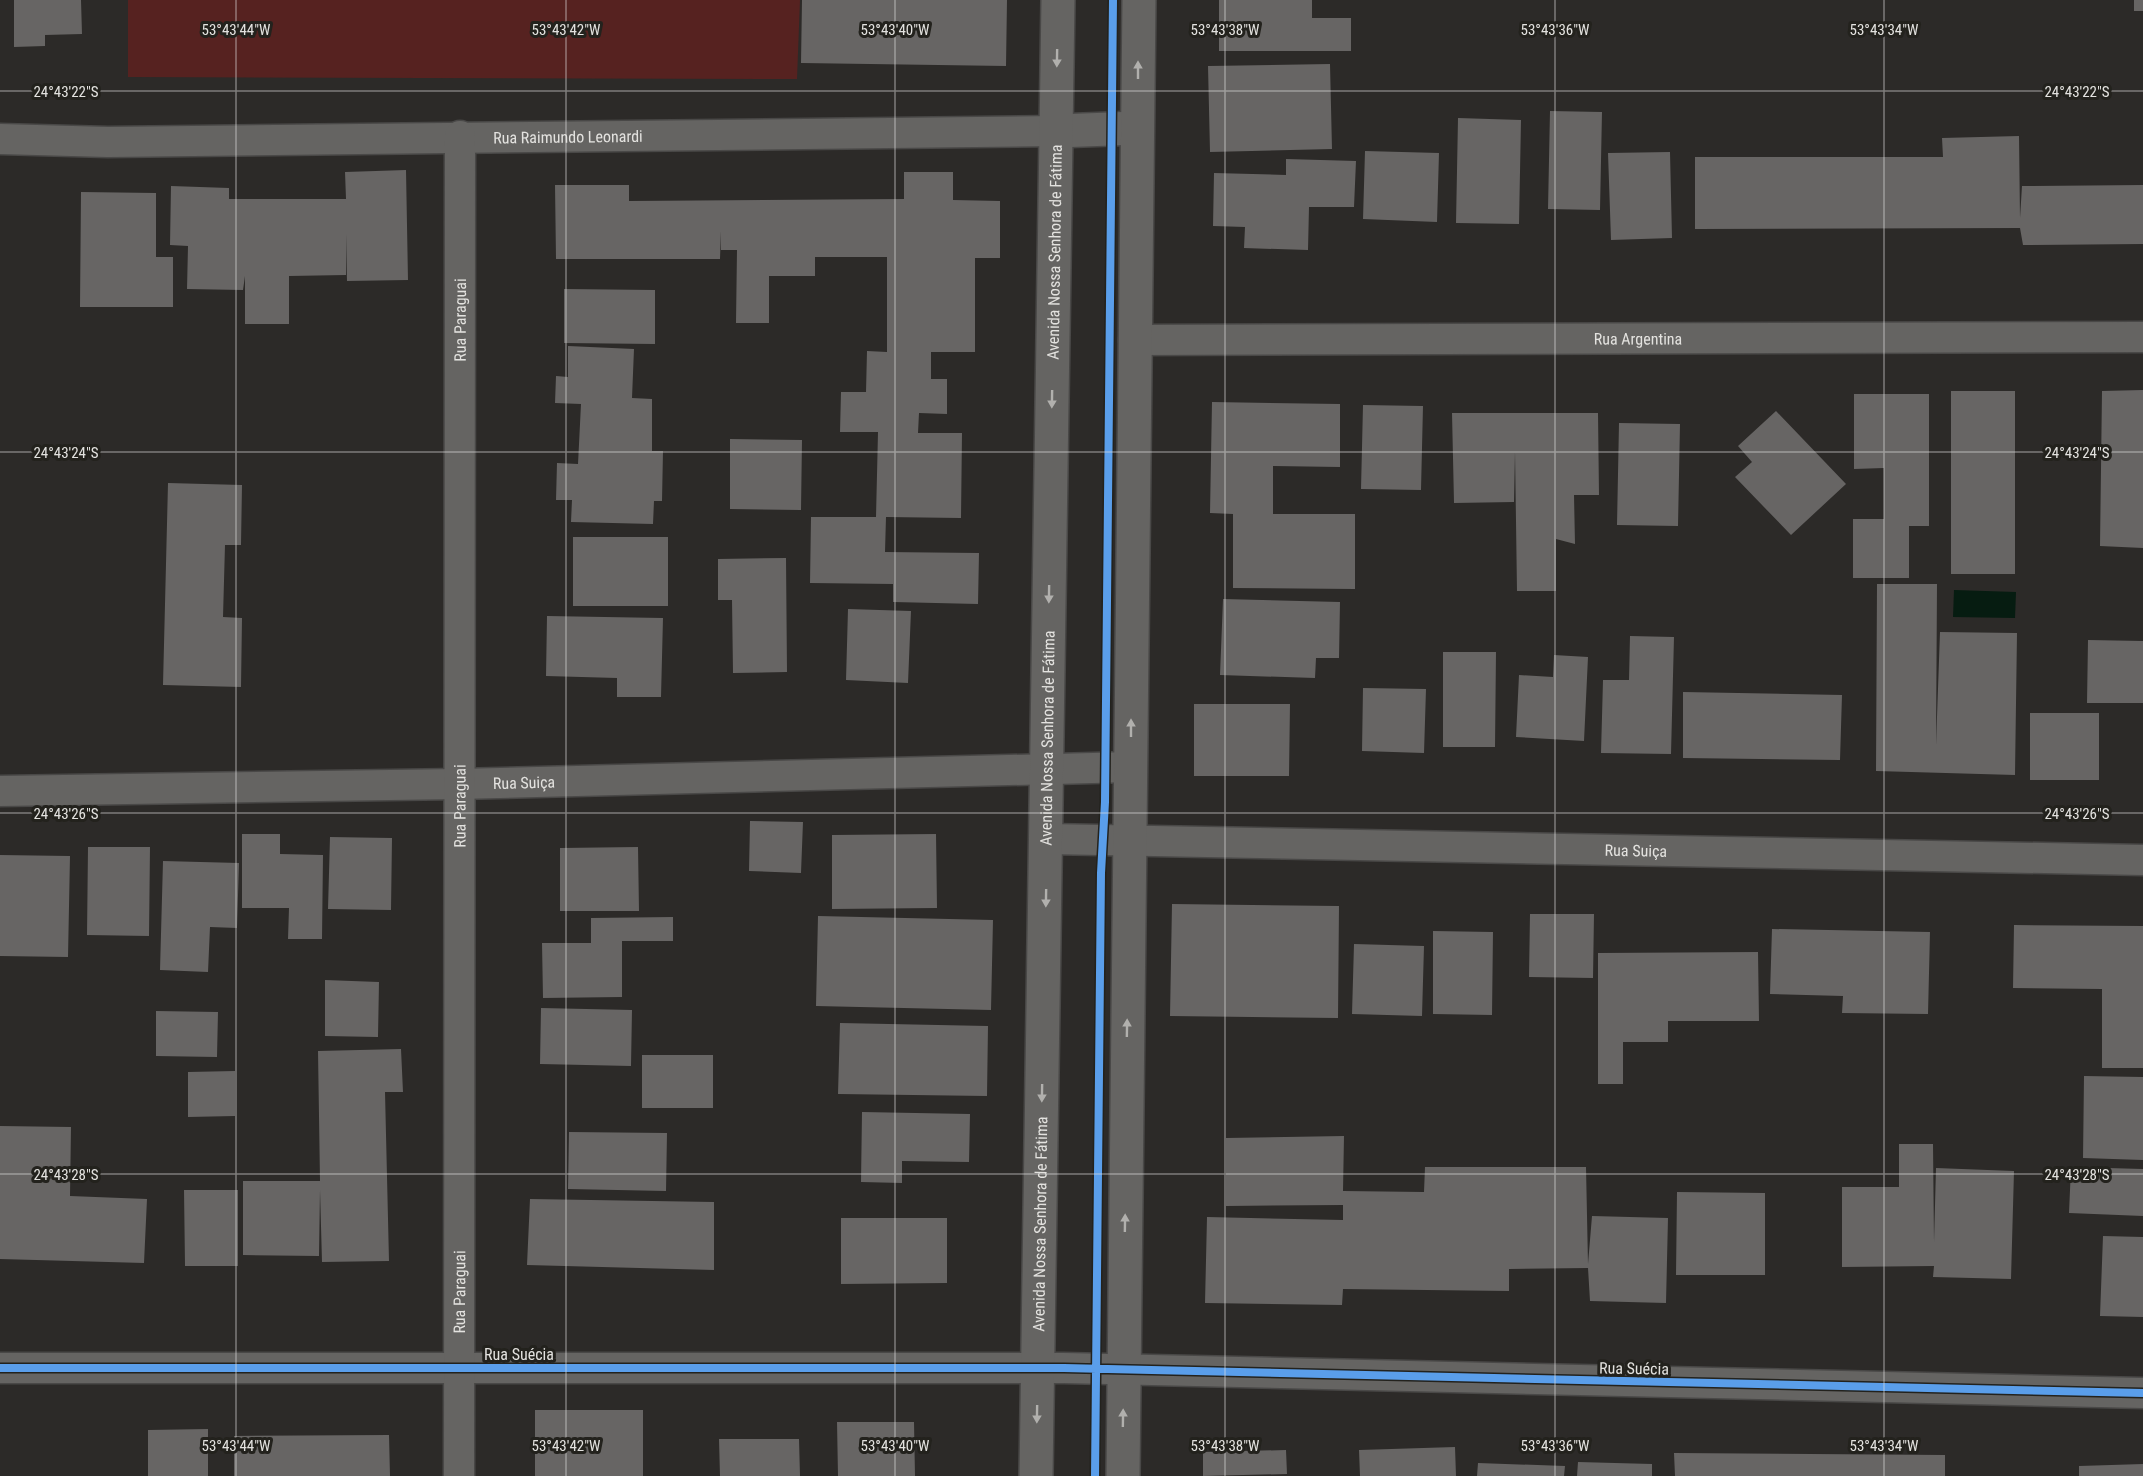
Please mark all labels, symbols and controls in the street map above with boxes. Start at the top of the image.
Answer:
text: 53°43'44"W [202,21,271,39]
text: 53°43'42"W [532,21,601,39]
text: 53°43'40"W [861,21,930,39]
text: 53°43'38"W [1191,21,1260,39]
text: 53°43'36"W [1521,21,1590,39]
text: 53°43'34"W [1850,21,1919,39]
one-way arrow [1053,49,1062,68]
one-way arrow [1133,60,1143,79]
text: 24°43'22"S [33,83,99,101]
text: 24°43'22"S [2044,83,2110,101]
street label: Rua Raimundo Leonardi [493,127,643,148]
street label: Avenida Nossa Senhora de Fátima [1044,144,1066,360]
street label: Rua Paraguai [451,278,470,362]
street label: Rua Argentina [1594,329,1682,349]
one-way arrow [1047,390,1057,409]
text: 24°43'24"S [33,444,99,462]
text: 24°43'24"S [2044,444,2110,462]
one-way arrow [1044,585,1054,604]
street label: Avenida Nossa Senhora de Fátima [1036,630,1059,846]
one-way arrow [1126,718,1136,737]
street label: Rua Paraguai [450,764,470,848]
street label: Rua Suiça [493,773,555,793]
text: 24°43'26"S [33,805,99,823]
text: 24°43'26"S [2044,805,2110,823]
street label: Rua Suiça [1605,841,1667,861]
one-way arrow [1041,888,1051,907]
one-way arrow [1122,1018,1132,1037]
one-way arrow [1038,1083,1047,1102]
street label: Avenida Nossa Senhora de Fátima [1029,1116,1051,1332]
text: 24°43'28"S [33,1166,99,1184]
text: 24°43'28"S [2044,1166,2110,1184]
one-way arrow [1120,1213,1130,1232]
street label: Rua Paraguai [450,1250,469,1334]
street label: Rua Suécia [484,1345,554,1364]
street label: Rua Suécia [1599,1358,1669,1379]
one-way arrow [1032,1404,1042,1423]
one-way arrow [1118,1408,1128,1427]
text: 53°43'44"W [202,1437,271,1455]
text: 53°43'42"W [532,1437,601,1455]
text: 53°43'40"W [861,1437,930,1455]
text: 53°43'38"W [1191,1437,1260,1455]
text: 53°43'36"W [1521,1437,1590,1455]
text: 53°43'34"W [1850,1437,1919,1455]

